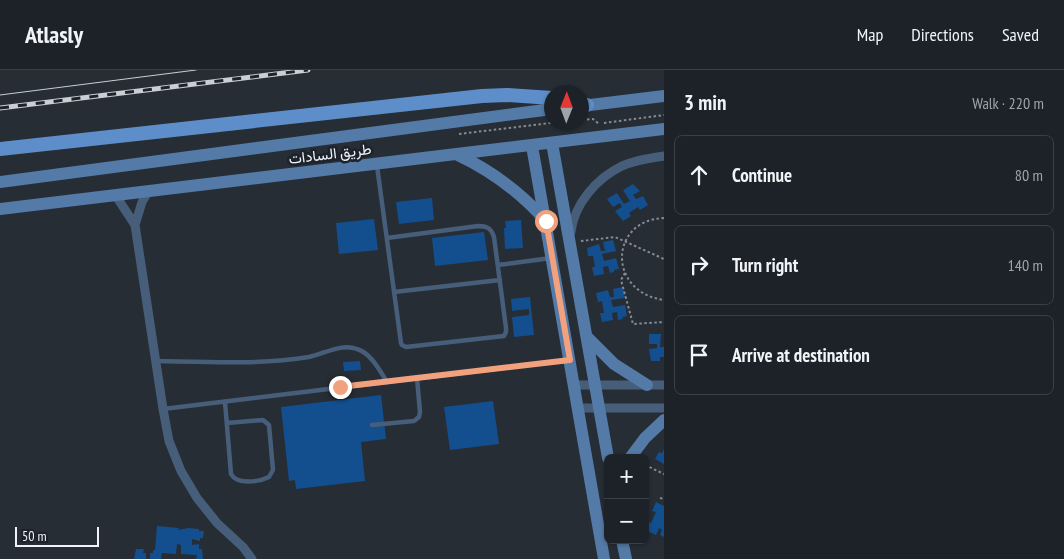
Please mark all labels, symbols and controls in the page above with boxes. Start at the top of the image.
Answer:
text: Atlasly [25,19,83,50]
text: Map [857,23,883,46]
text: Directions [911,23,974,46]
text: Saved [1002,23,1039,46]
north arrow [544,85,589,130]
text: 3 min [684,89,726,116]
text: Walk · 220 m [972,93,1044,113]
street label: طريق السادات [288,139,373,169]
icon: ahead [685,161,713,189]
text: Continue [732,163,792,187]
text: 80 m [1015,165,1043,185]
route start [535,210,558,233]
icon: right [685,251,713,279]
text: Turn right [732,253,798,277]
text: 140 m [1008,255,1043,275]
icon: arrive [685,341,713,369]
text: Arrive at destination [732,343,870,367]
route end [329,376,352,399]
map controls [604,454,649,544]
button: + [604,454,649,499]
button: − [604,499,649,544]
scale bar [15,524,99,547]
text: 50 m [22,527,47,545]

